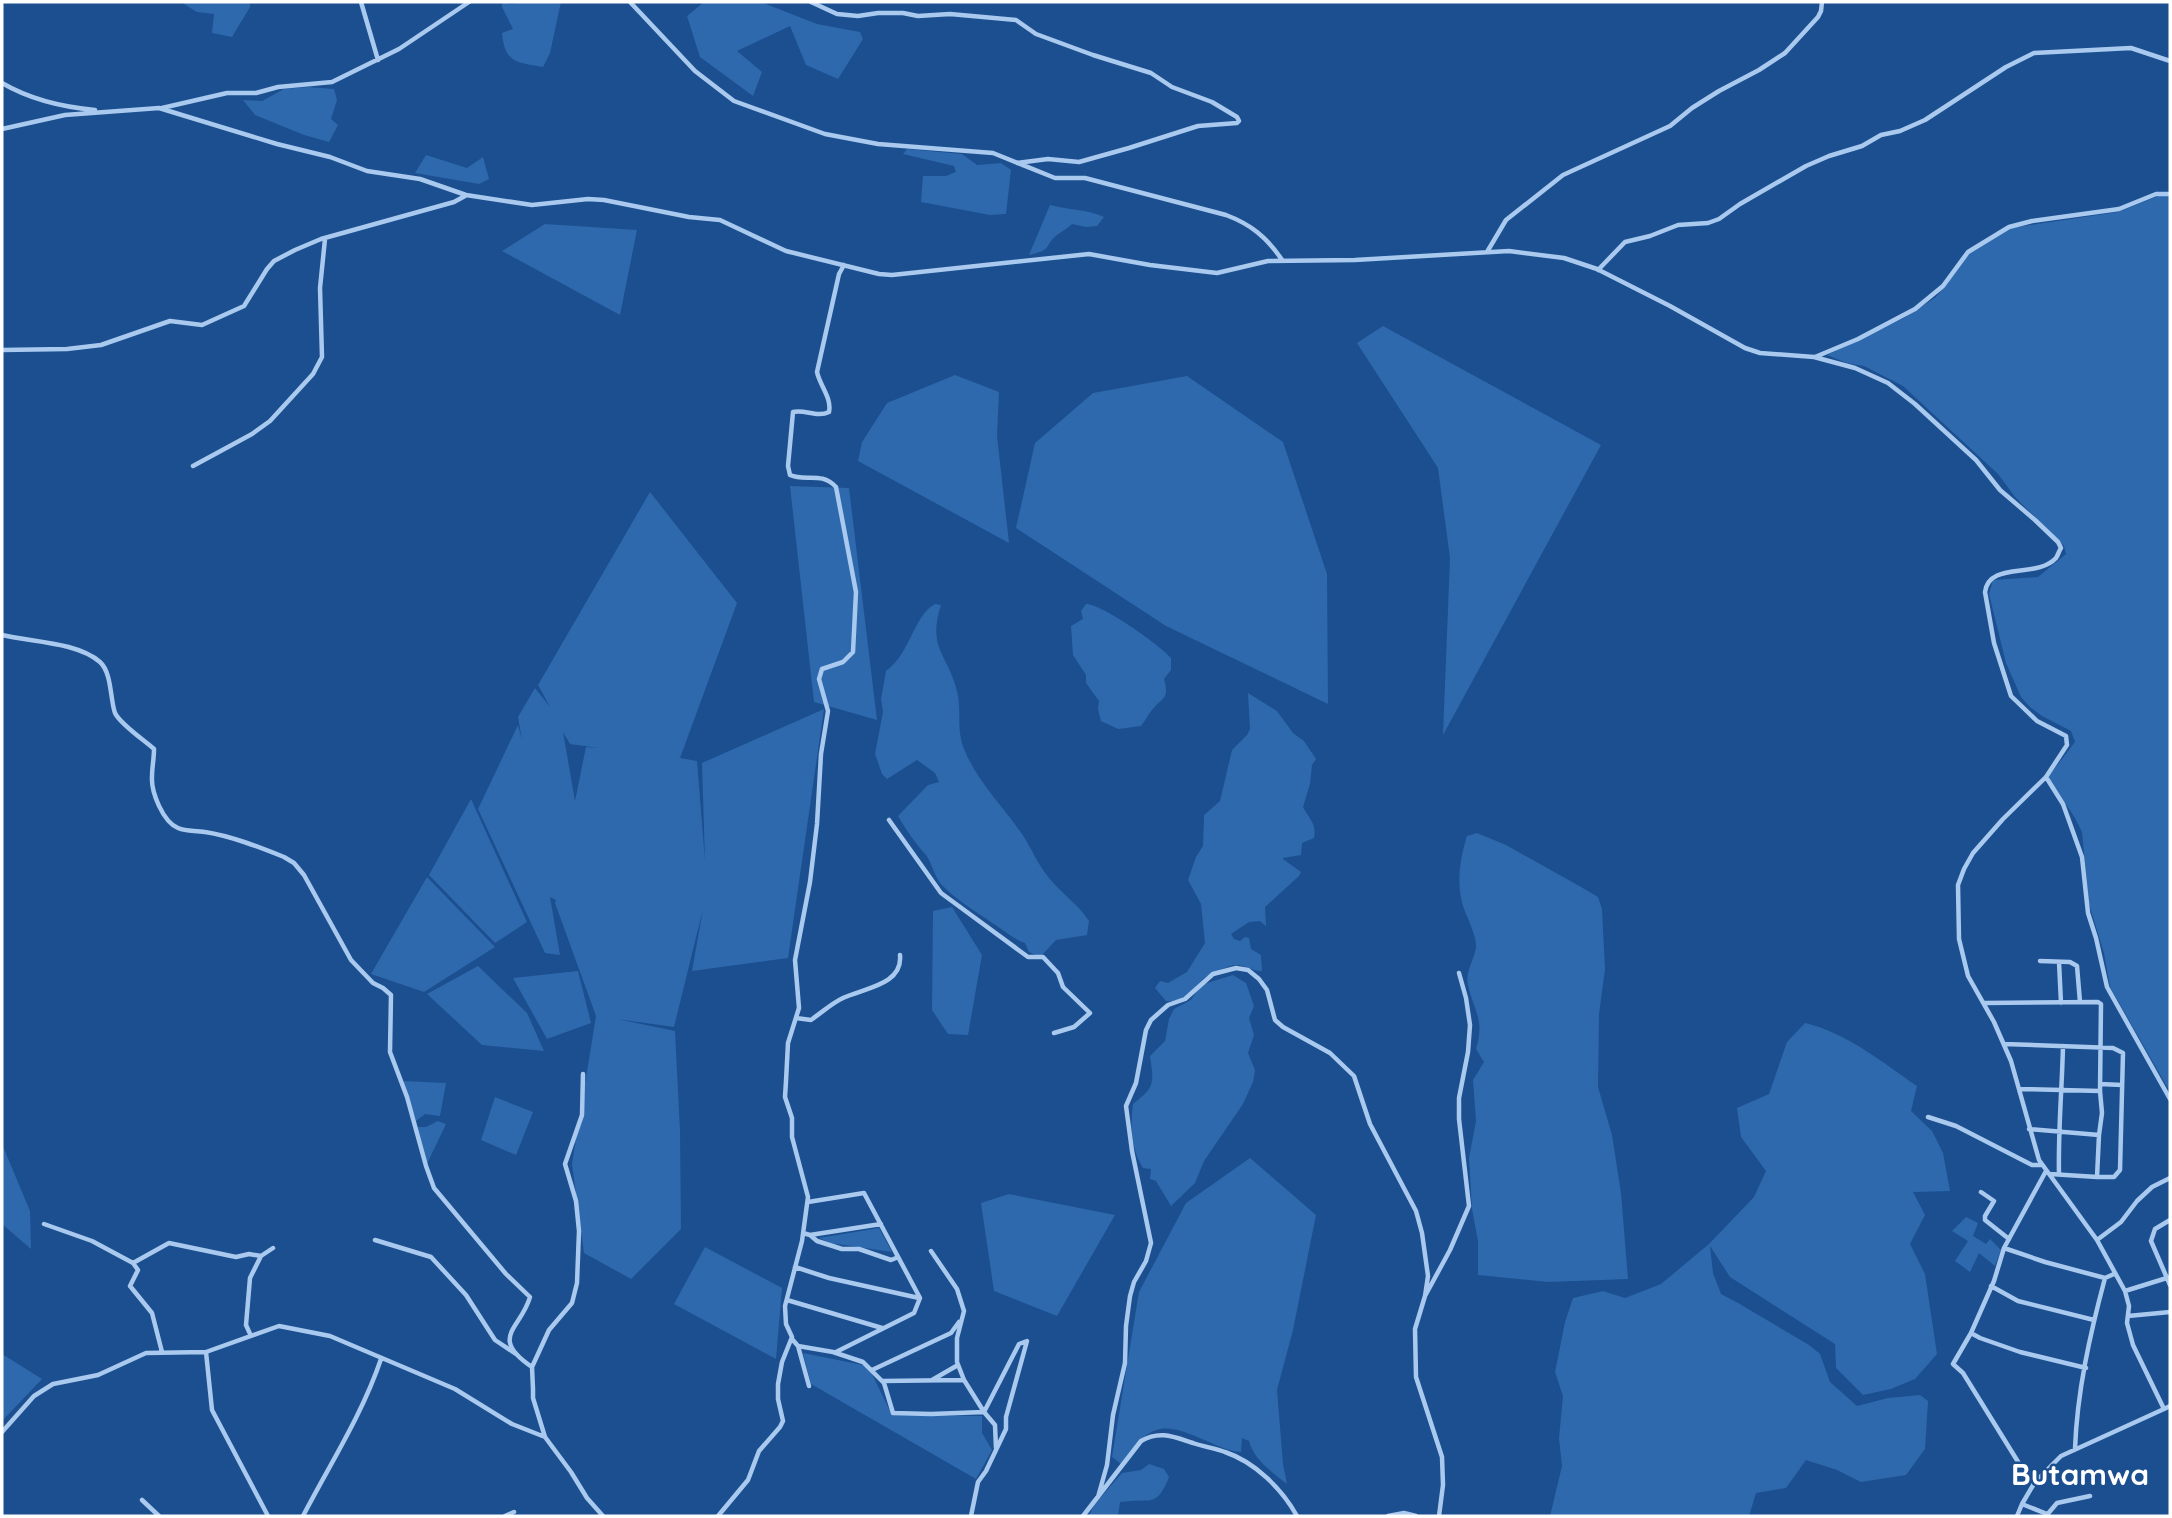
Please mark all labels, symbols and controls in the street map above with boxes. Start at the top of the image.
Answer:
district label: Butamwa [2011,1455,2149,1493]

